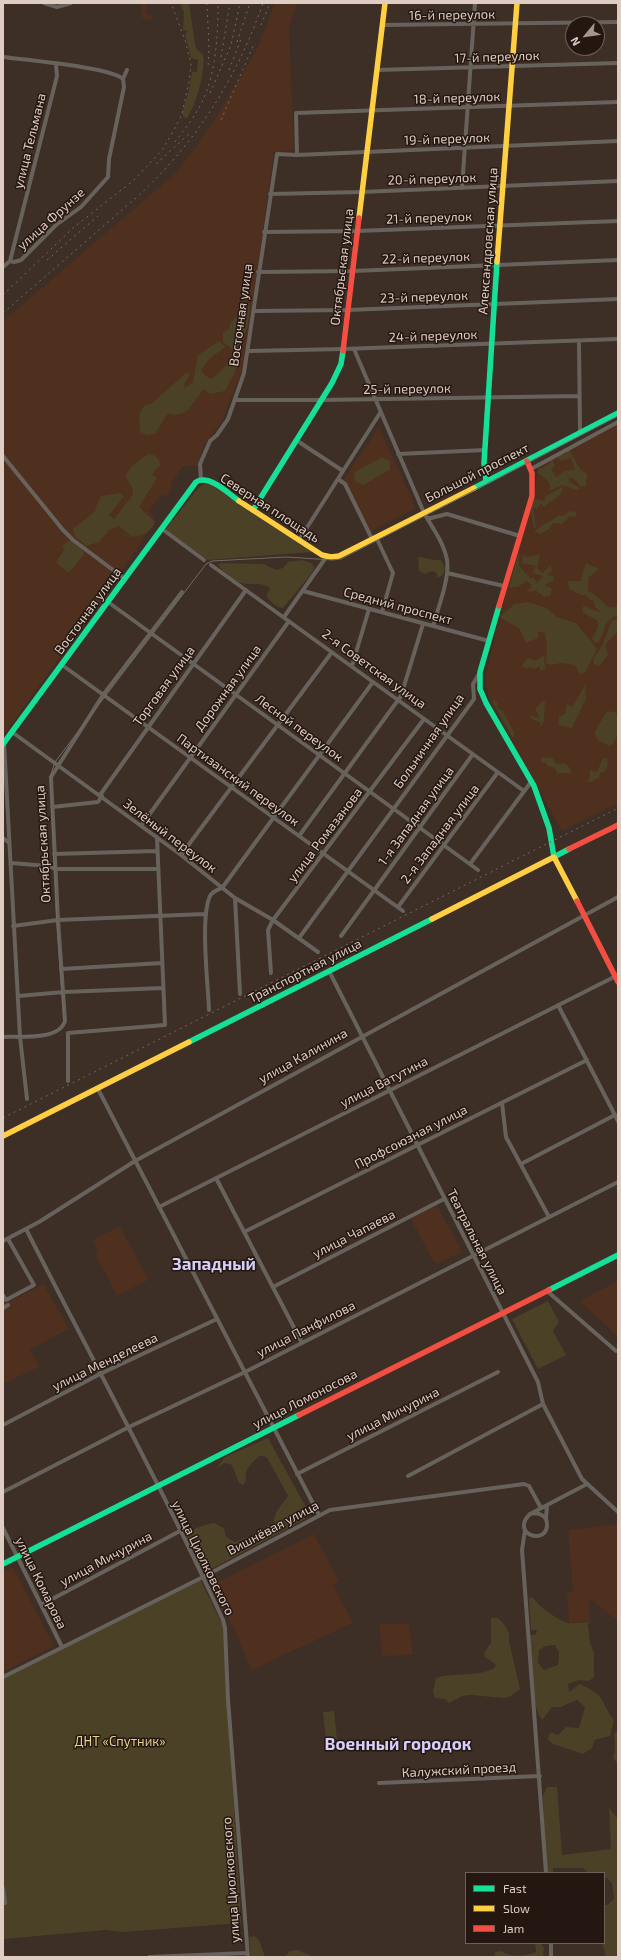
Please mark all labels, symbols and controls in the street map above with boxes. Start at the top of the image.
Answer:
street label: 16-й переулок [409,6,495,24]
north arrow [565,16,605,56]
text: N [567,35,583,48]
street label: 17-й переулок [454,48,540,66]
street label: 18-й переулок [413,89,501,107]
street label: улица Тельмана [11,92,49,190]
street label: 19-й переулок [404,130,490,148]
street label: Александровская улица [475,167,501,315]
street label: 20-й переулок [387,170,477,188]
street label: улица Фрунзе [14,185,88,253]
street label: Октябрьская улица [327,208,357,326]
street label: 21-й переулок [386,209,472,227]
street label: 22-й переулок [382,249,470,267]
street label: Восточная улица [226,263,256,367]
street label: 23-й переулок [380,288,468,306]
street label: 24-й переулок [388,327,478,345]
street label: 25-й переулок [363,380,451,398]
street label: Большой проспект [423,440,531,506]
street label: Северная площадь [217,470,323,546]
street label: Восточная улица [51,565,125,657]
street label: Средний проспект [342,584,454,628]
street label: 2-я Советская улица [319,626,429,712]
street label: Дорожная улица [192,642,264,734]
street label: Торговая улица [130,643,198,729]
street label: Лесной переулок [252,691,346,765]
street label: Больничная улица [390,691,468,791]
street label: Партизанский переулок [174,730,302,830]
street label: 1-я Западная улица [375,763,457,869]
street label: 2-я Западная улица [397,781,483,887]
street label: Октябрьская улица [32,785,54,903]
street label: улица Ромазанова [284,785,366,885]
street label: Зелёный переулок [120,796,220,876]
street label: Транспортная улица [246,936,364,1006]
street label: улица Калинина [256,1025,350,1087]
street label: улица Ватутина [337,1053,431,1111]
street label: Профсоюзная улица [352,1102,470,1172]
street label: Театральная улица [444,1187,510,1297]
street label: улица Чапаева [310,1206,398,1262]
district label: Западный [172,1254,256,1274]
street label: улица Панфилова [254,1297,358,1361]
street label: улица Менделеева [50,1330,160,1394]
street label: улица Ломоносова [250,1366,360,1432]
street label: улица Мичурина [344,1384,442,1444]
street label: Вишнёвая улица [225,1497,321,1559]
street label: улица Циолковского [168,1498,238,1618]
street label: улица Мичурина [57,1528,155,1590]
street label: улица Комарова [12,1534,70,1632]
park label: ДНТ «Спутник» [74,1734,166,1750]
district label: Военный городок [325,1734,471,1754]
street label: Калужский проезд [401,1759,517,1781]
street label: улица Циолковского [219,1817,243,1943]
legend [465,1872,605,1944]
text: Fast [503,1881,526,1895]
text: Slow [503,1901,530,1915]
text: Jam [503,1921,524,1935]

